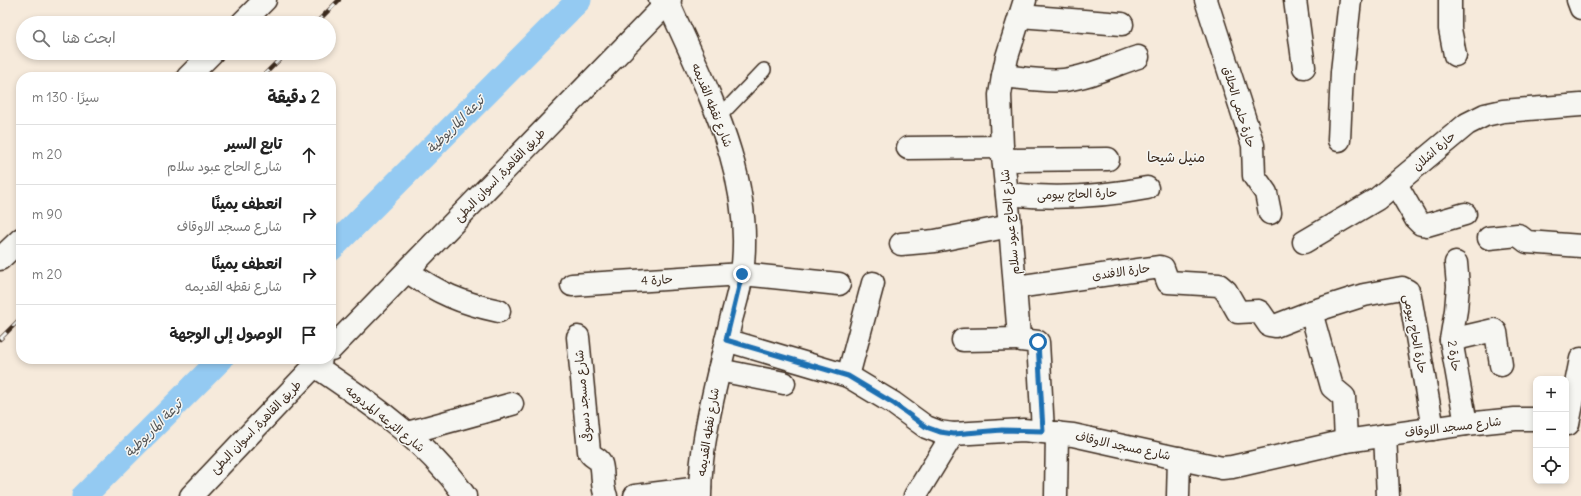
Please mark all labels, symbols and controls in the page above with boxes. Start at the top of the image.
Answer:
search box [16,16,336,60]
icon: search [30,27,52,49]
text: ابحث هنا [62,28,116,47]
street label: شارع نقطه القديمه [687,60,736,150]
street label: حارة حلمى الحلاق [1219,64,1259,150]
text: 2 دقيقة [267,86,320,108]
text: سيرًا · 130 m [32,89,99,106]
water label: ترعة الماريوطية [423,90,489,157]
street label: طريق القاهرة, اسوان البطئ [451,125,549,225]
street label: حارة اشلان [1409,128,1458,173]
text: تابع السير [225,134,282,153]
icon: ahead [298,144,320,166]
text: 20 m [32,146,62,163]
district label: منيل شيحا [1147,148,1205,166]
text: شارع الحاج عبود سلام [167,158,282,175]
street label: شارع الحاج عبود سلام [996,168,1024,276]
street label: حارة الحاج بيومى [1037,185,1118,204]
text: انعطف يمينًا [211,194,282,213]
icon: right [298,204,320,226]
text: 90 m [32,206,63,223]
text: شارع مسجد الاوقاف [177,218,282,235]
text: انعطف يمينًا [211,254,282,273]
street label: حارة الافندى [1091,260,1151,283]
icon: right [298,264,320,286]
route end [733,265,751,283]
text: 20 m [32,266,62,283]
street label: حارة 4 [641,271,673,288]
text: شارع نقطه القديمه [185,278,282,295]
street label: حارة الحاج بيومى [1398,293,1431,375]
text: الوصول إلى الوجهة [169,324,282,343]
icon: arrive [298,324,320,346]
route start [1029,333,1047,351]
street label: حارة 2 [1445,339,1464,373]
street label: شارع مسجد دسوقى [571,349,596,443]
map controls [1533,376,1569,484]
button: + [1533,376,1569,412]
street label: طريق القاهرة, اسوان البطئ [207,377,305,477]
street label: شارع الترعه المردومه [341,382,428,457]
street label: شارع نقطه القديمه [693,386,724,478]
water label: ترعة الماريوطية [121,394,187,461]
button: − [1533,412,1569,448]
street label: شارع مسجد الاوقاف [1404,413,1502,442]
street label: شارع مسجد الاوقاف [1074,428,1172,465]
button: locate [1533,448,1569,484]

